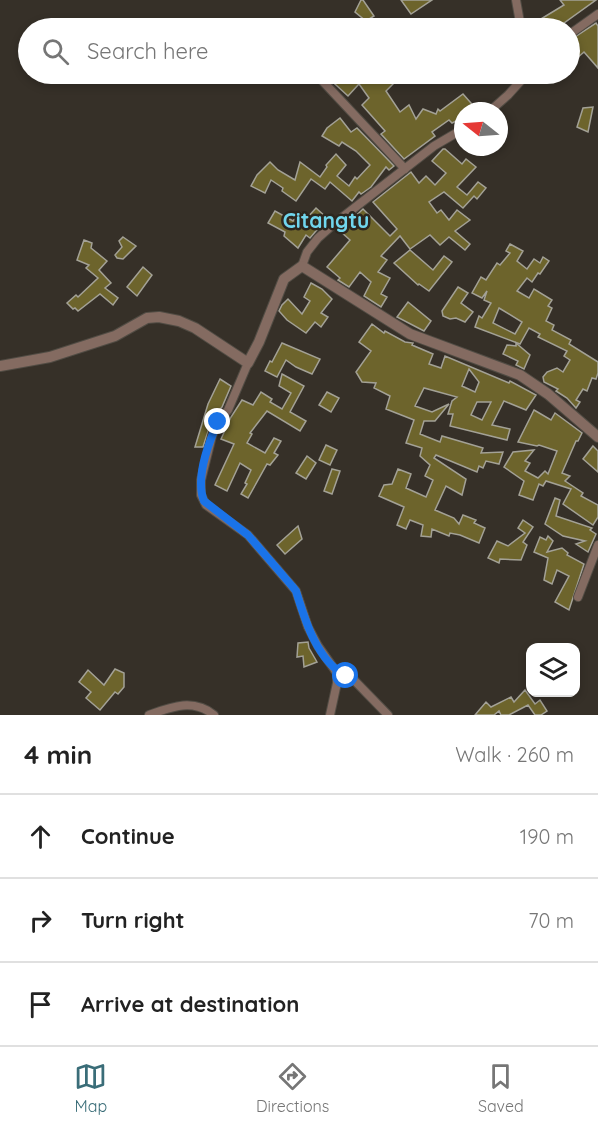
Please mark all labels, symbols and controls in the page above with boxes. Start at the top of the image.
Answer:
search box [18,18,580,84]
icon: search [39,35,72,68]
text: Search here [87,37,208,65]
north arrow [454,102,508,156]
district label: Citangtu [283,207,369,233]
route end [204,408,230,434]
map controls [526,643,580,697]
button: layers [526,643,580,697]
route start [332,662,358,688]
text: 4 min [24,738,92,771]
text: Walk · 260 m [455,742,574,767]
icon: ahead [24,820,57,853]
text: Continue [81,822,175,850]
text: 190 m [520,824,574,849]
icon: right [24,904,57,937]
text: Turn right [81,906,185,934]
text: 70 m [528,908,574,933]
icon: arrive [24,988,57,1021]
text: Arrive at destination [81,990,299,1018]
tab: Map [74,1060,107,1116]
tab: Directions [256,1060,329,1116]
tab: Saved [478,1060,524,1116]

